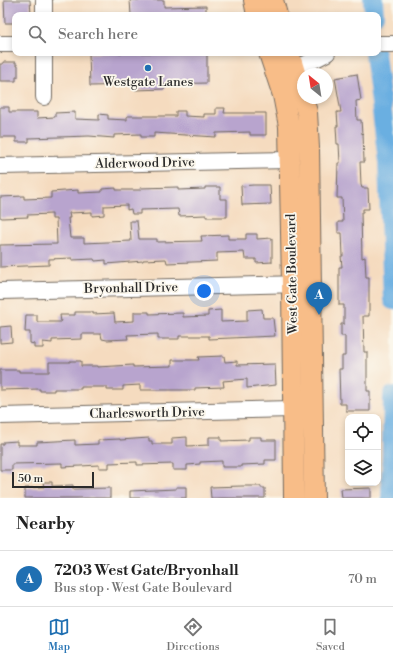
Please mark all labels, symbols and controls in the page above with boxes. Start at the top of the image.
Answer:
search box [12,12,381,56]
icon: search [26,23,48,45]
text: Search here [58,25,138,44]
marker: Westgate Lanes [143,63,153,73]
north arrow [297,68,333,104]
place label: Westgate Lanes [102,74,193,90]
street label: Alderwood Drive [94,154,195,172]
street label: West Gate Boulevard [283,213,301,335]
street label: Bryonhall Drive [83,279,179,297]
your location [194,281,214,301]
pin: A [306,282,332,315]
street label: Charlesworth Drive [89,404,205,422]
map controls [345,414,381,486]
button: locate [345,414,381,450]
button: layers [345,450,381,486]
scale bar [12,470,94,489]
text: 50 m [18,472,43,486]
text: Nearby [16,513,75,535]
text: 7203 West Gate/Bryonhall [54,561,239,580]
text: A [24,571,34,587]
text: 70 m [348,571,377,587]
text: Bus stop · West Gate Boulevard [54,580,232,596]
tab: Map [48,616,70,654]
tab: Directions [167,616,220,654]
tab: Saved [316,616,345,654]

